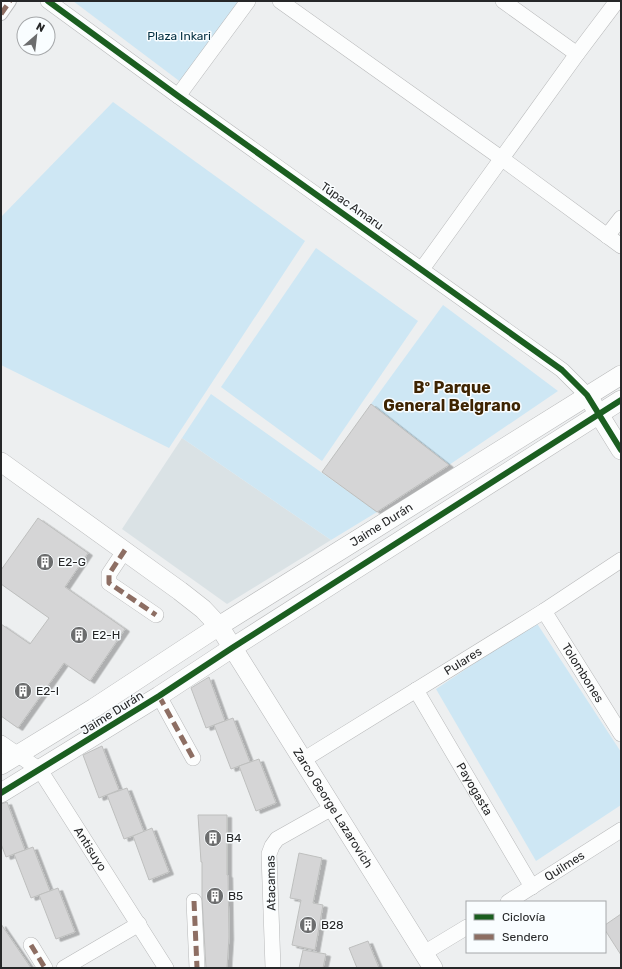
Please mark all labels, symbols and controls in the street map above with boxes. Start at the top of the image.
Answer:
north arrow [16,16,56,56]
text: N [34,20,47,35]
park label: Plaza Inkari [147,29,211,43]
street label: Túpac Amaru [318,179,386,233]
district label: Bº Parque General Belgrano [383,378,521,415]
street label: Jaime Durán [347,500,415,549]
building icon: E2-G [35,552,55,572]
place label: E2-G [58,555,86,569]
building icon: E2-H [69,625,89,645]
place label: E2-H [92,628,120,642]
street label: Tolombones [559,641,607,705]
street label: Pulares [441,644,484,678]
building icon: E2-I [13,681,33,701]
place label: E2-I [36,684,59,698]
street label: Jaime Durán [78,688,146,738]
street label: Zarco George Lazarovich [290,746,376,871]
street label: Payogasta [453,760,495,818]
street label: Antisuyo [71,824,109,874]
building icon: B4 [203,828,223,848]
place label: B4 [226,831,242,845]
street label: Quilmes [542,848,587,884]
street label: Atacamas [264,855,278,911]
building icon: B5 [205,886,225,906]
place label: B5 [228,889,243,903]
legend [466,901,606,953]
text: Ciclovía [502,910,545,924]
building icon: B28 [298,915,318,935]
place label: B28 [321,918,344,932]
text: Sendero [502,930,549,944]

